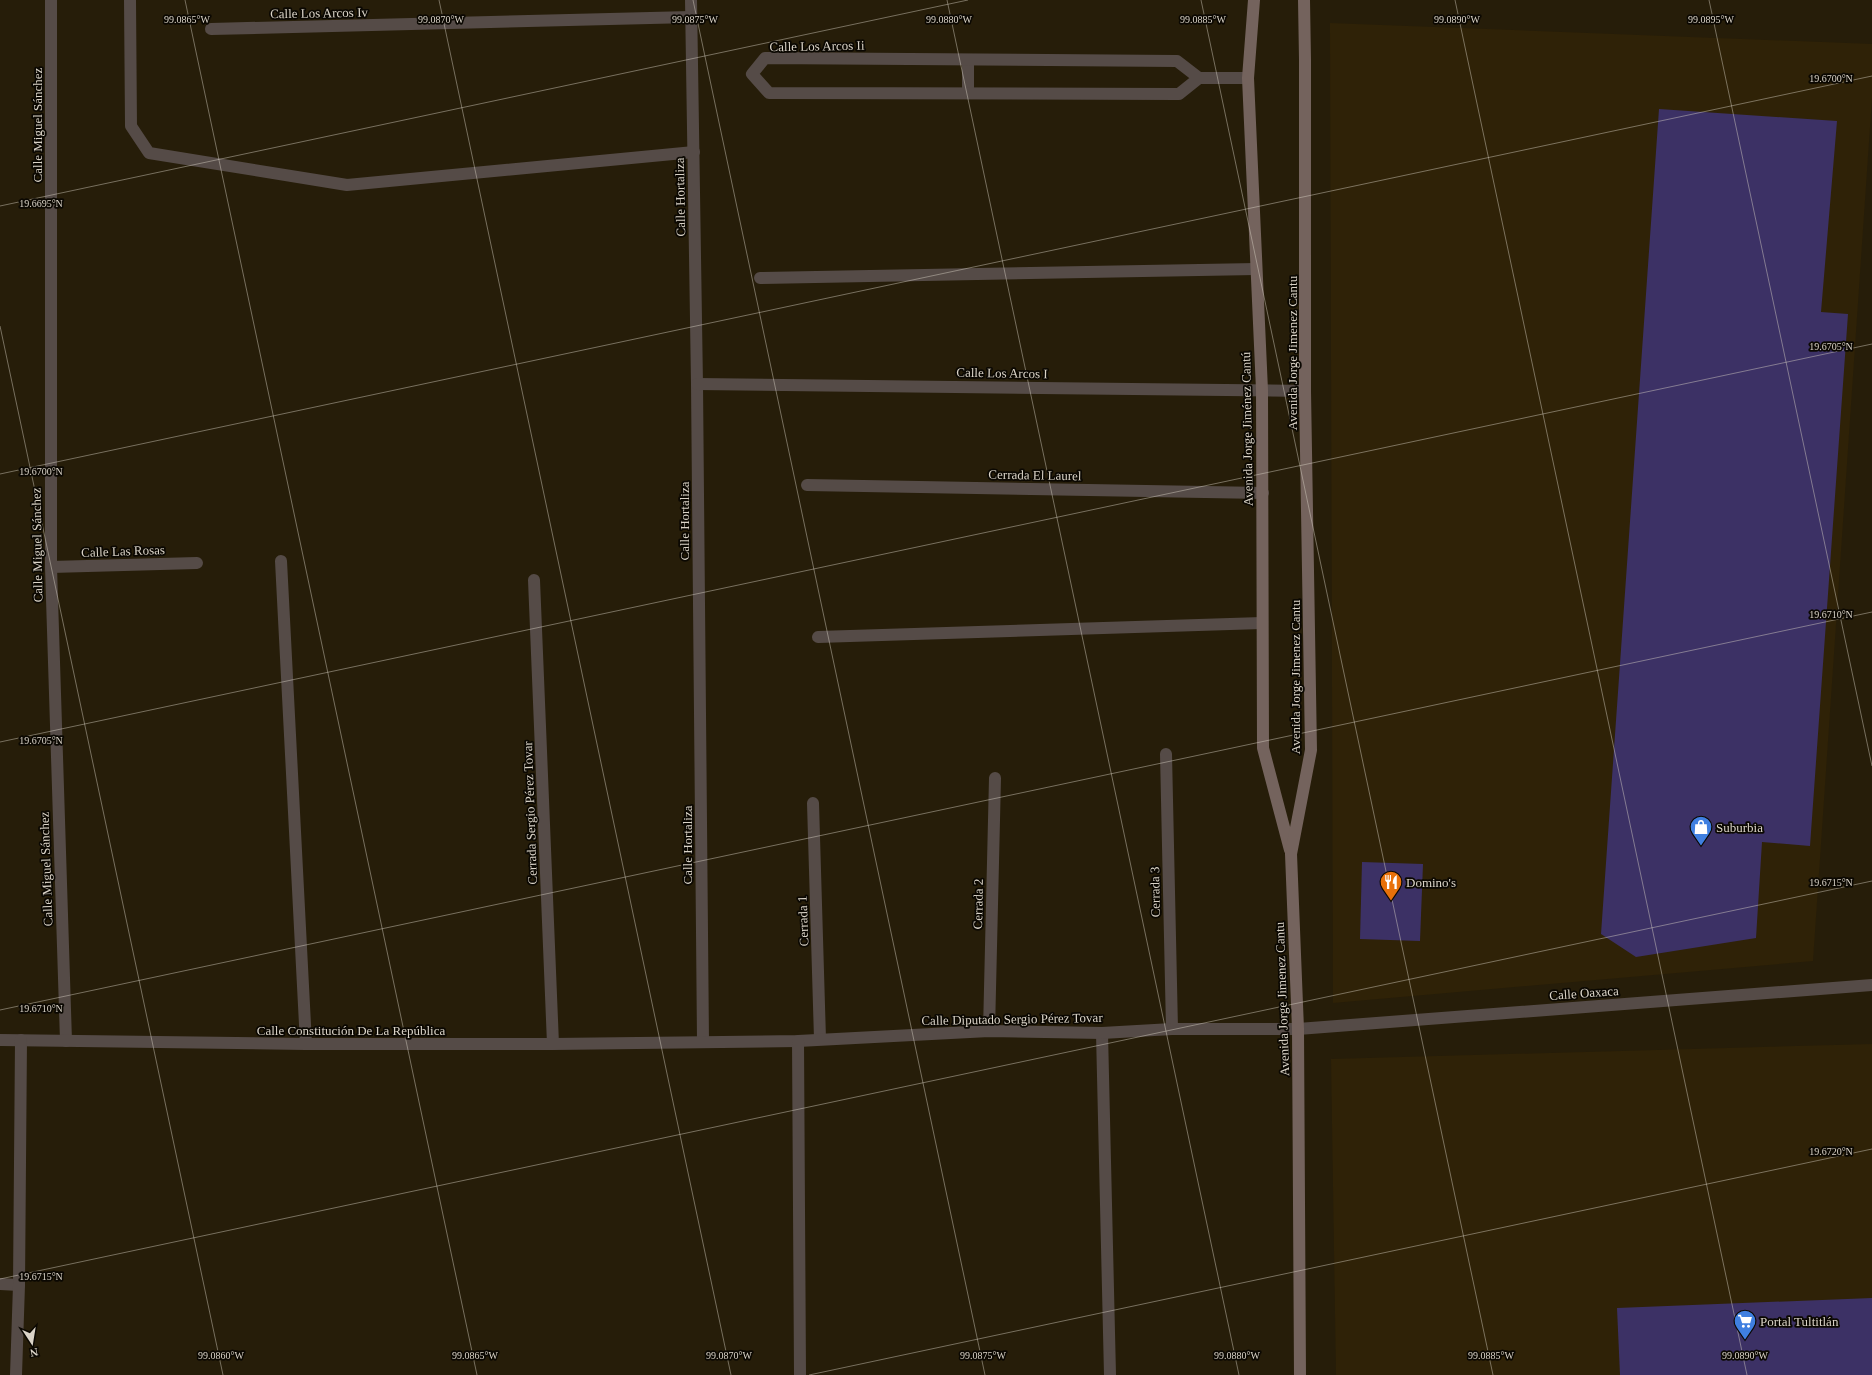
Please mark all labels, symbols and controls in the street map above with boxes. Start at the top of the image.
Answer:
street label: Calle Los Arcos Iv [270,5,369,21]
text: 99.0865°W [164,14,211,25]
text: 99.0870°W [418,14,465,25]
text: 99.0875°W [672,14,719,25]
text: 99.0880°W [926,14,973,25]
text: 99.0885°W [1180,14,1227,25]
text: 99.0890°W [1434,14,1481,25]
text: 99.0895°W [1688,14,1735,25]
street label: Calle Los Arcos Ii [769,38,865,54]
street label: Calle Miguel Sánchez [30,67,45,182]
text: 19.6700°N [1809,73,1853,84]
street label: Calle Hortaliza [672,157,688,237]
text: 19.6695°N [19,198,63,209]
street label: Avenida Jorge Jimenez Cantu [1285,275,1300,430]
text: 19.6705°N [1809,341,1853,352]
street label: Avenida Jorge Jiménez Cantú [1238,351,1256,506]
street label: Calle Los Arcos I [956,365,1048,381]
text: 19.6700°N [19,466,63,477]
street label: Cerrada El Laurel [988,467,1082,483]
street label: Calle Hortaliza [677,481,692,561]
street label: Calle Miguel Sánchez [28,487,46,603]
street label: Calle Las Rosas [81,542,165,560]
street label: Avenida Jorge Jimenez Cantu [1288,599,1303,754]
text: 19.6710°N [1809,609,1853,620]
text: 19.6705°N [19,735,63,746]
street label: Cerrada Sergio Pérez Tovar [520,740,540,885]
street label: Calle Hortaliza [680,805,695,885]
street label: Calle Miguel Sánchez [36,811,55,927]
shop icon: Suburbia [1688,814,1714,847]
place label: Suburbia [1716,820,1763,835]
street label: Cerrada 3 [1147,866,1163,918]
restaurant icon: Domino's [1378,869,1404,902]
place label: Domino's [1406,875,1456,890]
text: 19.6715°N [1809,877,1853,888]
street label: Cerrada 2 [970,878,986,930]
street label: Cerrada 1 [795,895,811,947]
street label: Avenida Jorge Jimenez Cantu [1272,921,1292,1076]
street label: Calle Oaxaca [1549,983,1619,1003]
text: 19.6710°N [19,1003,63,1014]
street label: Calle Diputado Sergio Pérez Tovar [921,1010,1103,1028]
street label: Calle Constitución De La República [257,1023,445,1038]
text: 19.6720°N [1809,1146,1853,1157]
text: 19.6715°N [19,1271,63,1282]
supermarket icon: Portal Tultitlán [1732,1308,1758,1341]
place label: Portal Tultitlán [1760,1314,1839,1329]
north arrow [12,1323,52,1363]
text: N [29,1346,39,1359]
text: 99.0860°W [198,1350,245,1361]
text: 99.0865°W [452,1350,499,1361]
text: 99.0870°W [706,1350,753,1361]
text: 99.0875°W [960,1350,1007,1361]
text: 99.0880°W [1214,1350,1261,1361]
text: 99.0885°W [1468,1350,1515,1361]
text: 99.0890°W [1722,1350,1769,1361]

